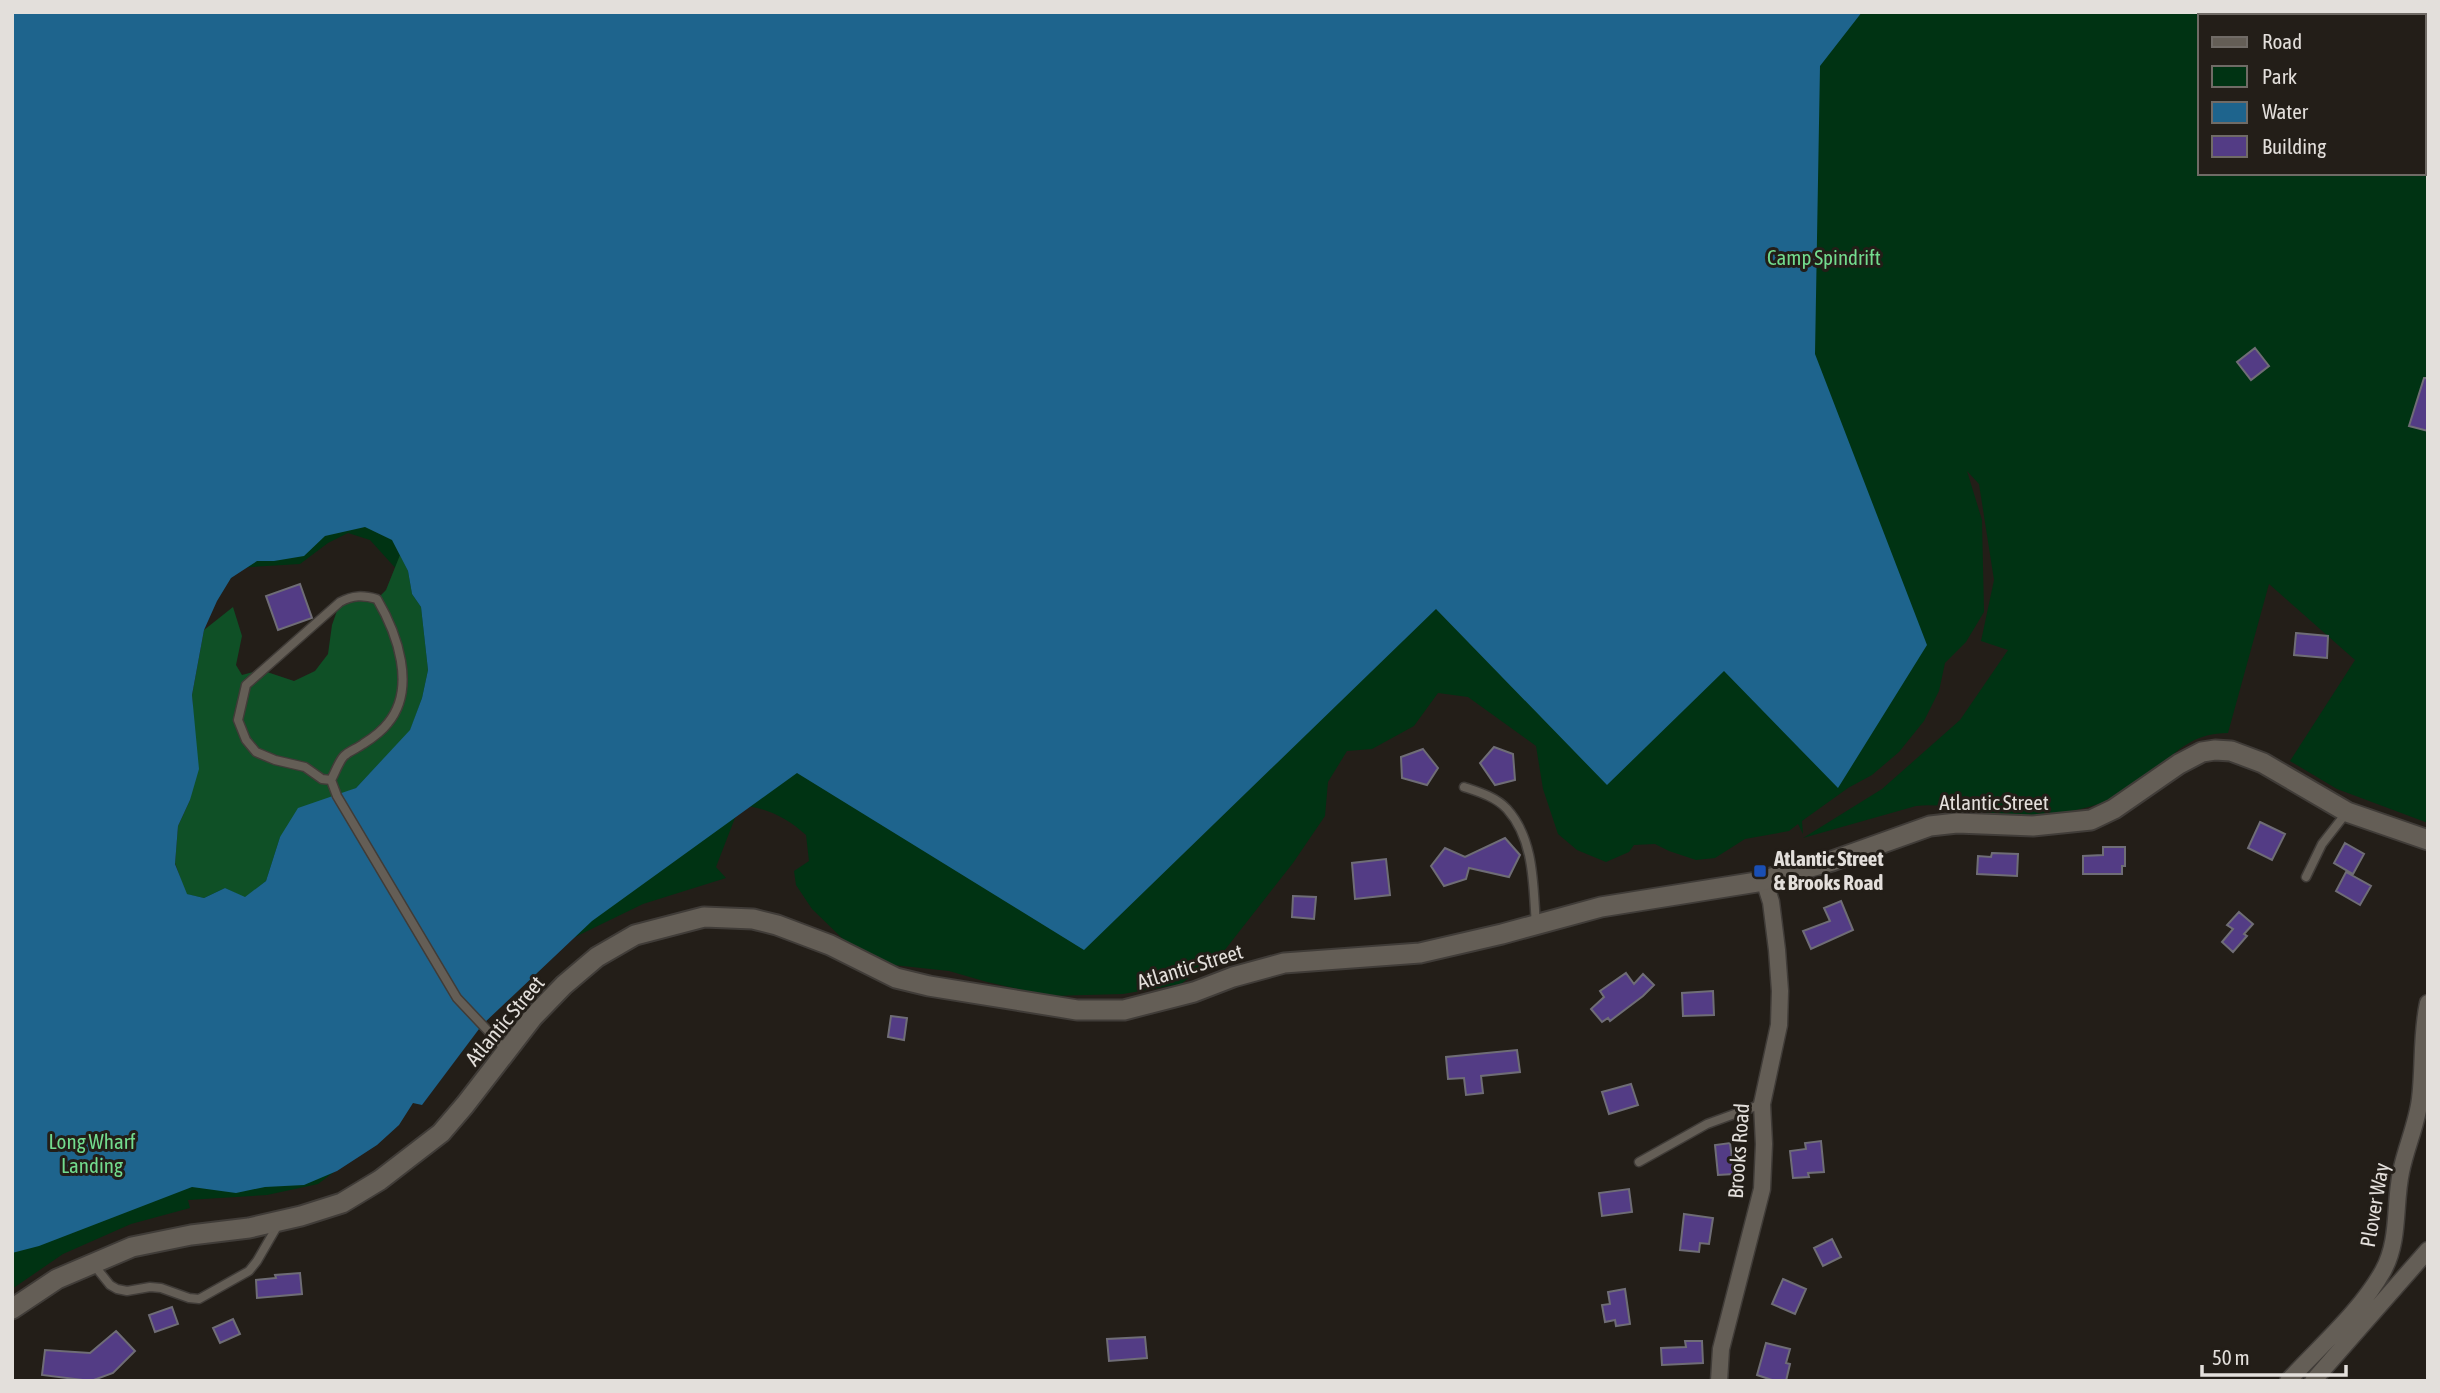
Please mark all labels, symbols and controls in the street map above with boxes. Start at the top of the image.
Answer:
legend [2198,14,2426,175]
text: Road [2262,29,2302,53]
text: Park [2262,64,2297,88]
text: Water [2262,99,2309,123]
text: Building [2262,134,2326,158]
park label: Camp Spindrift [1767,245,1881,269]
street label: Atlantic Street [1939,790,2049,814]
place label: Atlantic Street & Brooks Road [1773,846,1883,894]
marker: Atlantic Street & Brooks Road [1752,863,1768,879]
street label: Atlantic Street [1134,939,1246,994]
street label: Atlantic Street [460,971,549,1070]
street label: Brooks Road [1723,1102,1753,1199]
park label: Long Wharf Landing [48,1129,136,1177]
street label: Plover Way [2355,1160,2393,1249]
scale bar [2202,1334,2346,1378]
text: 50 m [2212,1345,2250,1369]

